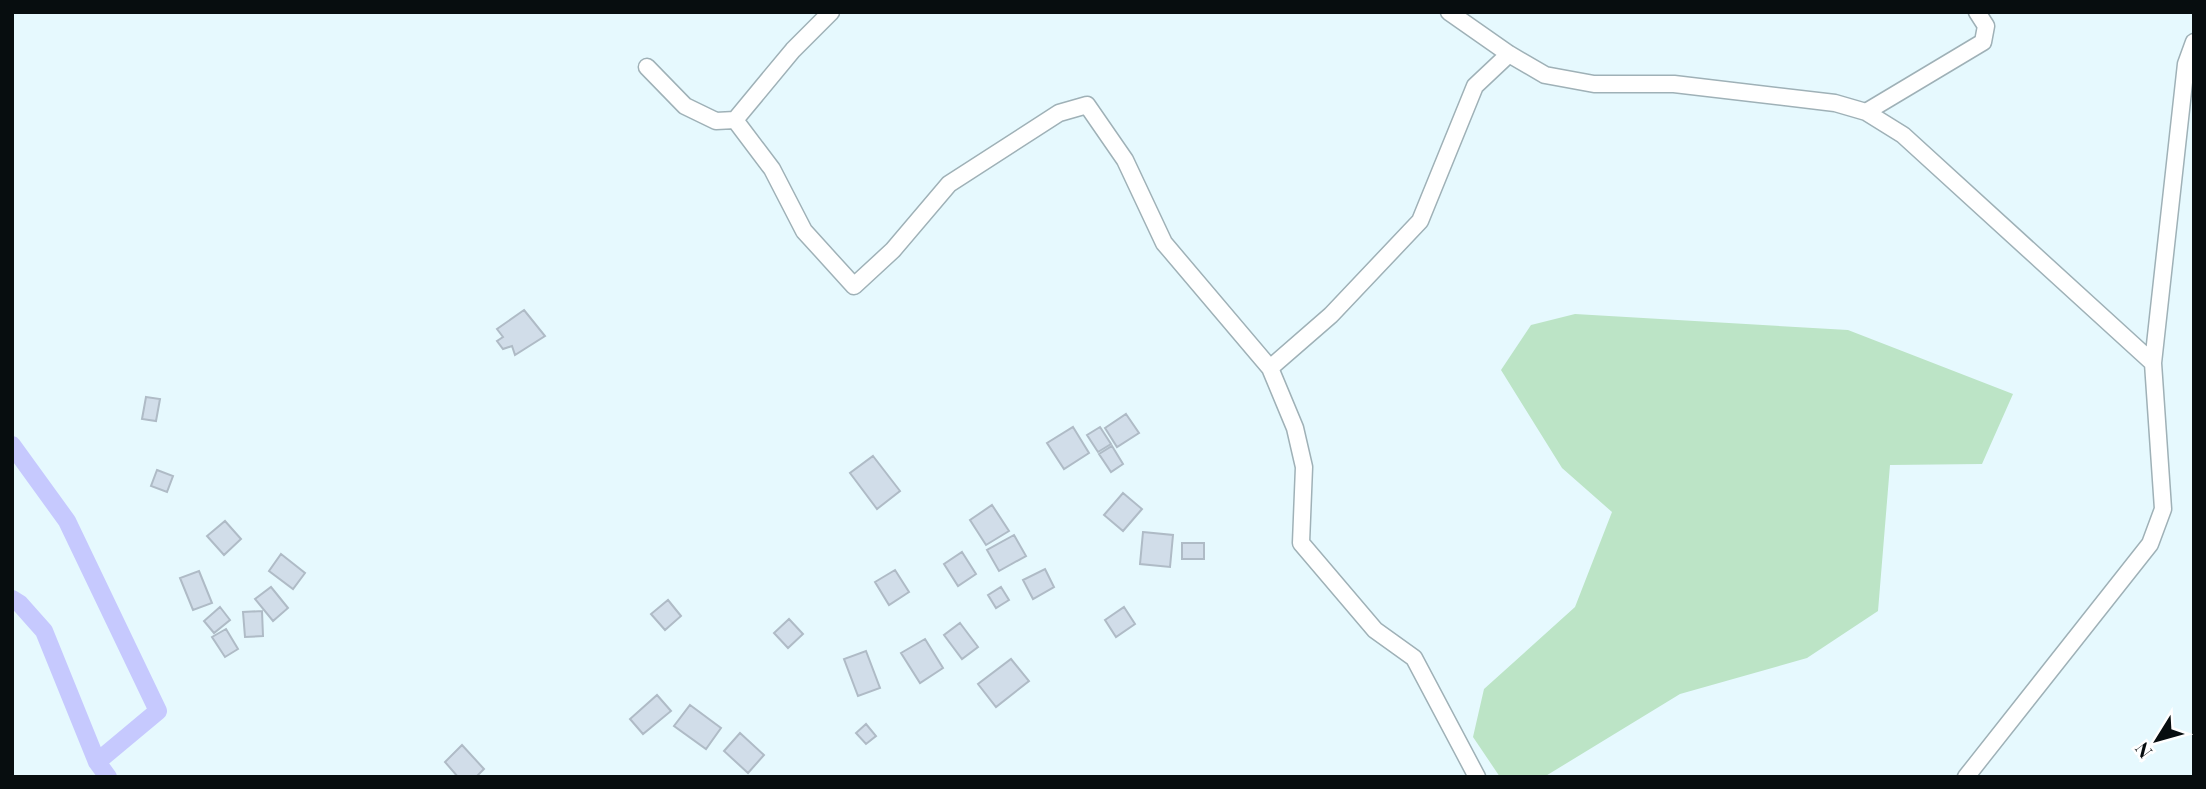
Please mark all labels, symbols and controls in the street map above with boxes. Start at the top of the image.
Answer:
north arrow [2122,705,2192,775]
text: N [2128,737,2157,764]

